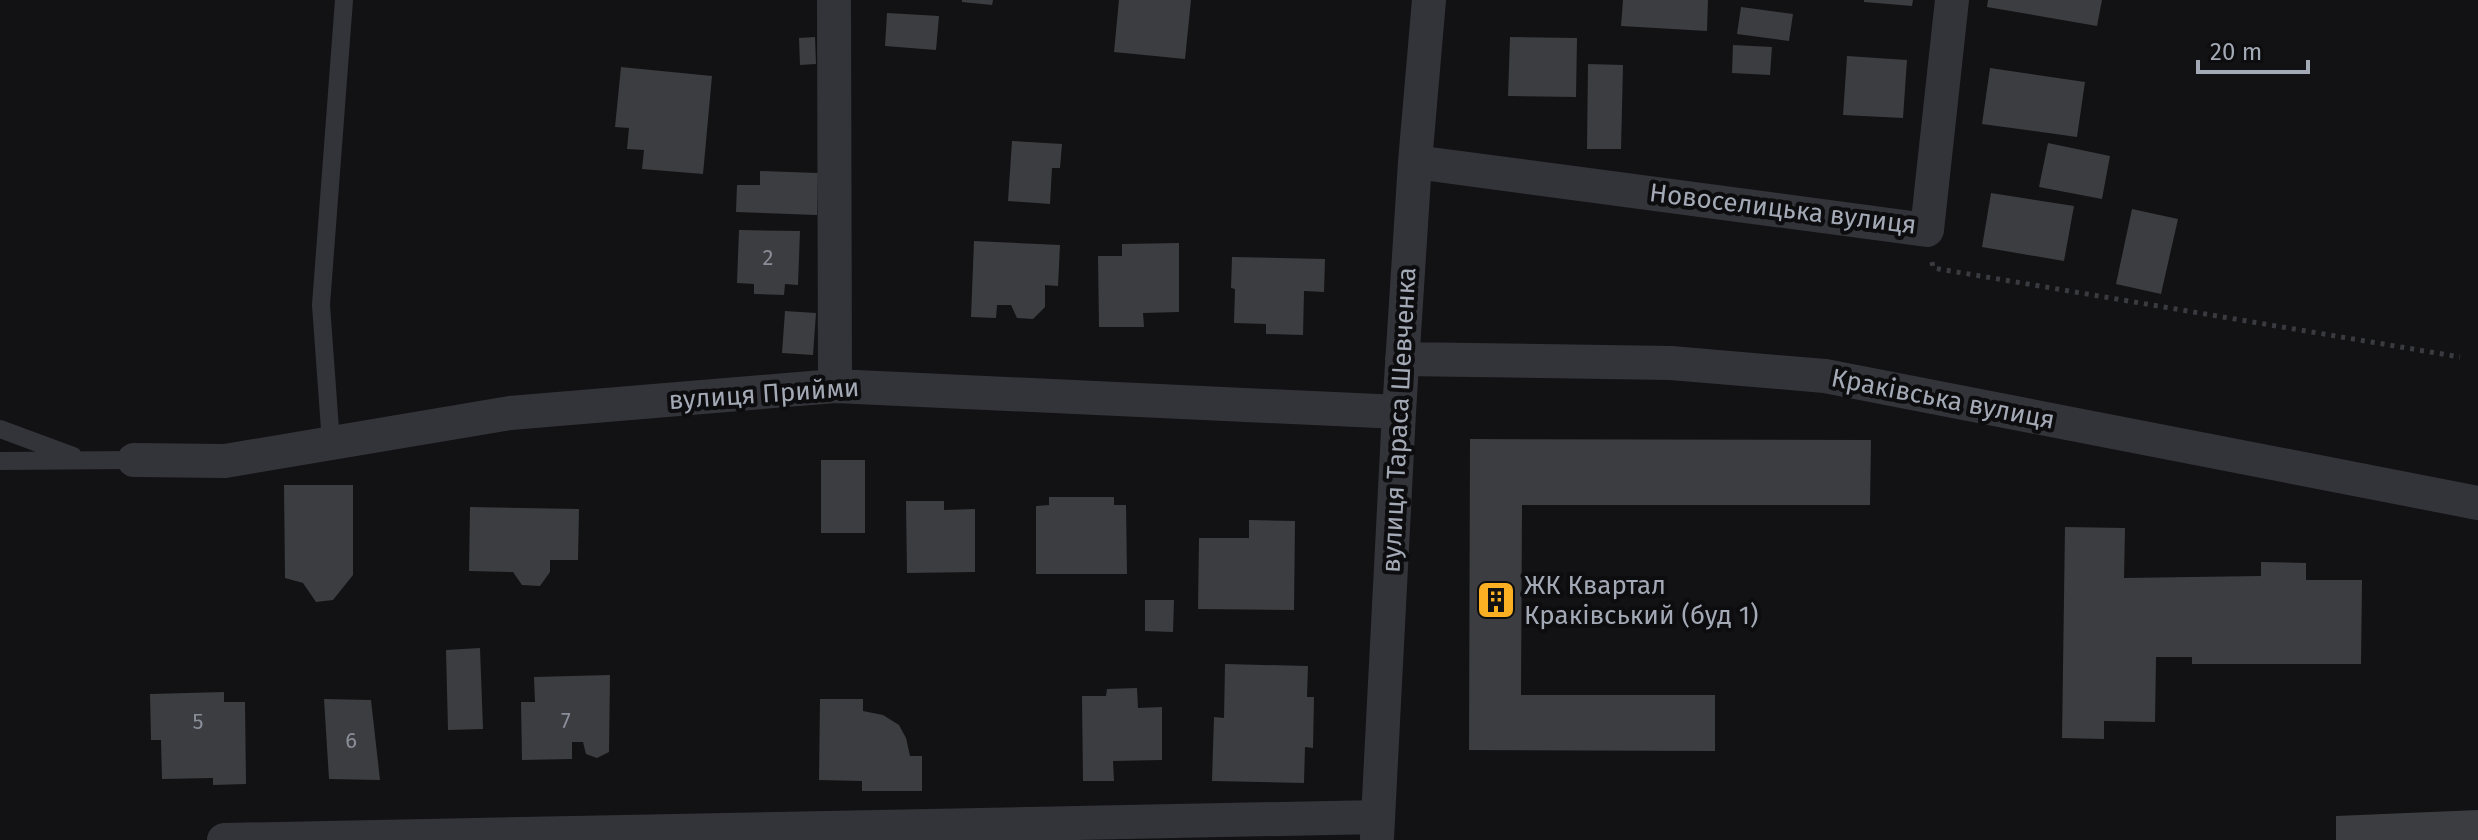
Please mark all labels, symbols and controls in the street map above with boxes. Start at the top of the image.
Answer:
scale bar [2198,24,2308,74]
text: 20 m [2210,38,2262,66]
street label: Новоселицька вулиця [1648,177,1918,241]
house number: 2 [763,244,773,271]
street label: вулиця Тараса Шевченка [1376,266,1422,574]
street label: Краківська вулиця [1829,362,2057,436]
street label: вулиця Прийми [668,372,860,416]
place label: ЖК Квартал Краківський (буд 1) [1524,570,1758,631]
building icon: ЖК Квартал Краківський (буд 1) [1475,579,1517,621]
house number: 7 [561,707,571,734]
house number: 5 [192,708,204,735]
house number: 6 [345,727,357,754]

